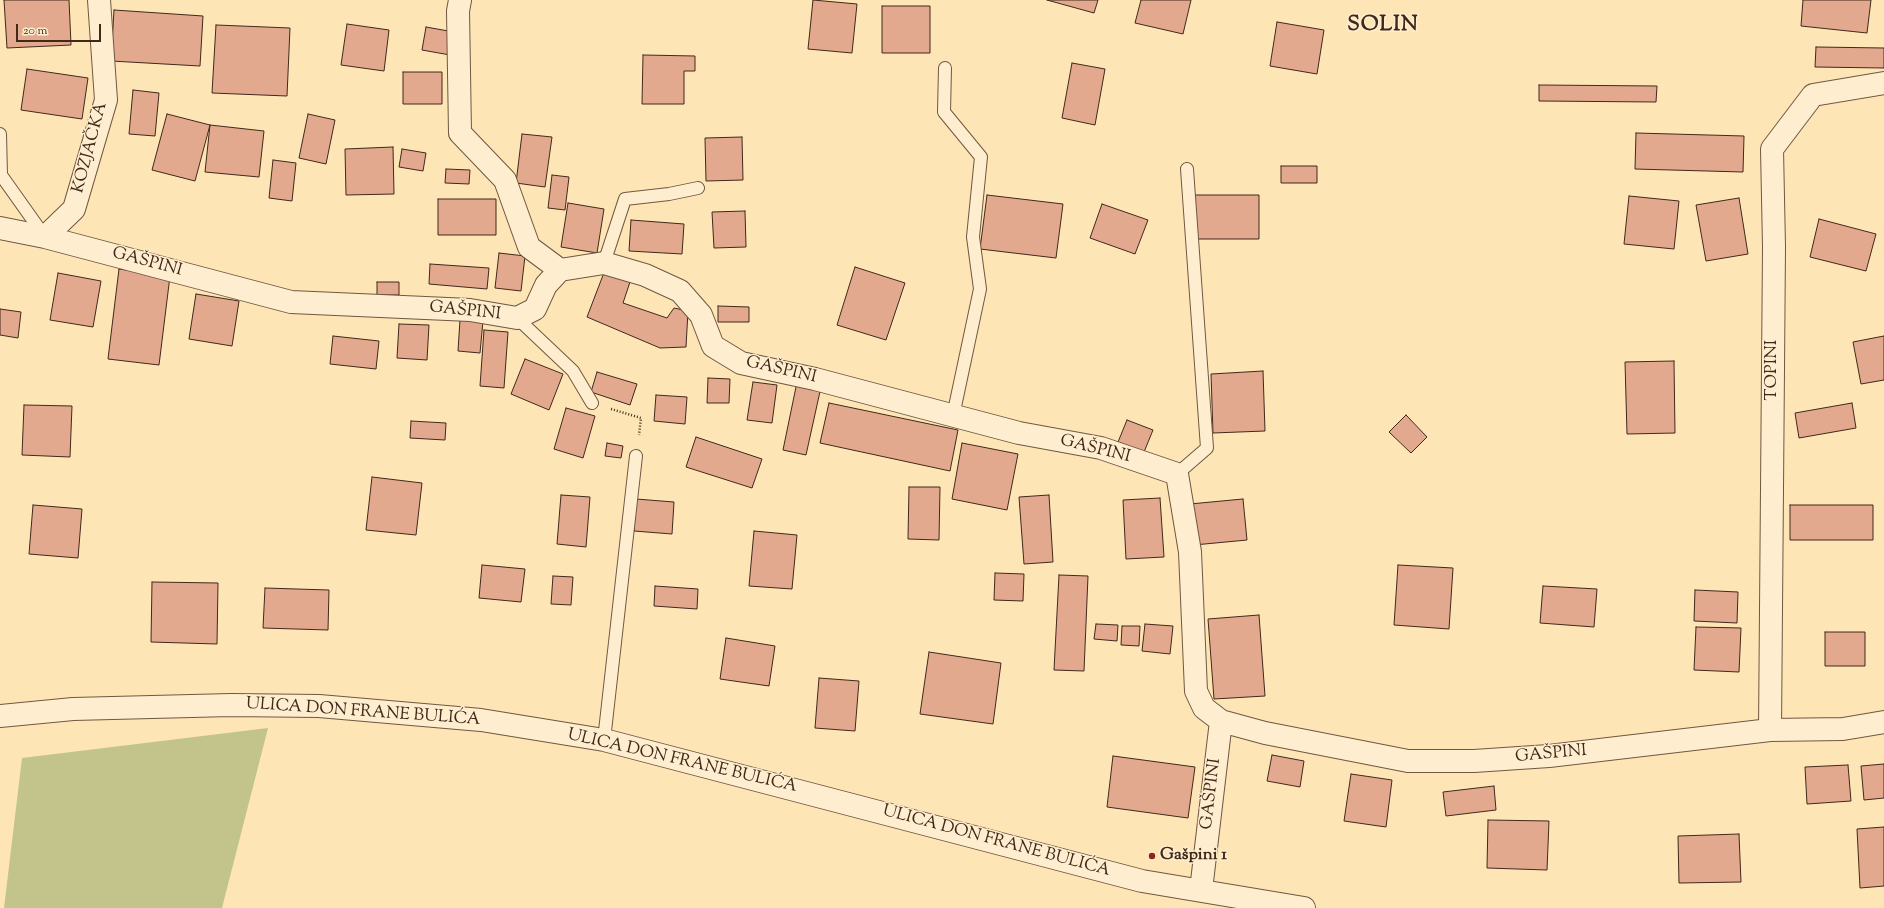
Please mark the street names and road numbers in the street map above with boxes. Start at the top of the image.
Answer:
street label: KOZJAČKA [69,100,113,196]
street label: GAŠPINI [110,244,184,282]
street label: GAŠPINI [428,298,502,326]
street label: TOPINI [1763,340,1783,400]
street label: GAŠPINI [744,353,818,389]
street label: GAŠPINI [1058,431,1132,469]
street label: ULICA DON FRANE BULIĆA [245,695,481,731]
street label: ULICA DON FRANE BULIĆA [565,726,799,798]
street label: GAŠPINI [1514,742,1588,768]
street label: GAŠPINI [1197,757,1227,831]
street label: ULICA DON FRANE BULIĆA [880,802,1112,882]

